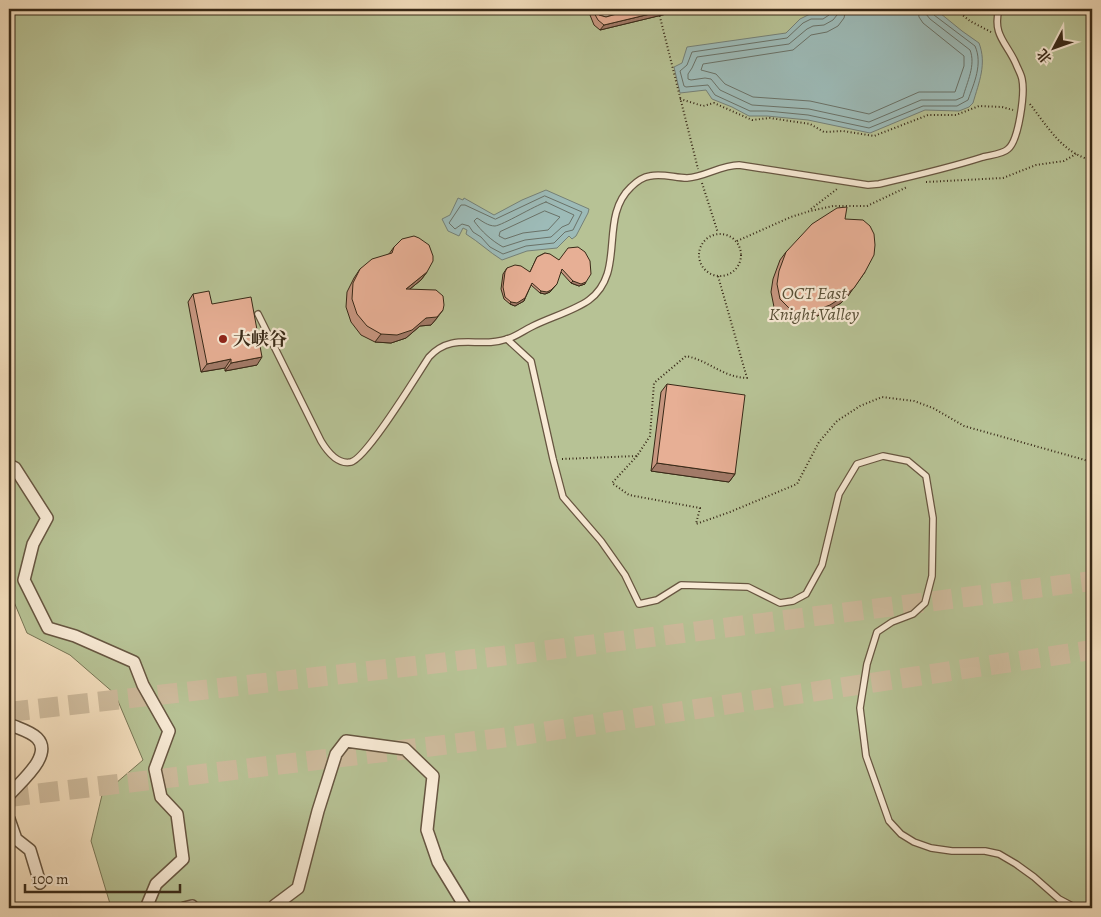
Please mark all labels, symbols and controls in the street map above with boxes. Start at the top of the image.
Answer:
north arrow [1028,22,1078,72]
text: 北 [1033,45,1056,68]
park label: OCT East Knight Valley [769,281,859,326]
place label: 大峡谷 [233,327,287,351]
marker: 大峡谷 [217,333,229,345]
scale bar [25,862,180,894]
text: 100 m [32,869,69,889]

